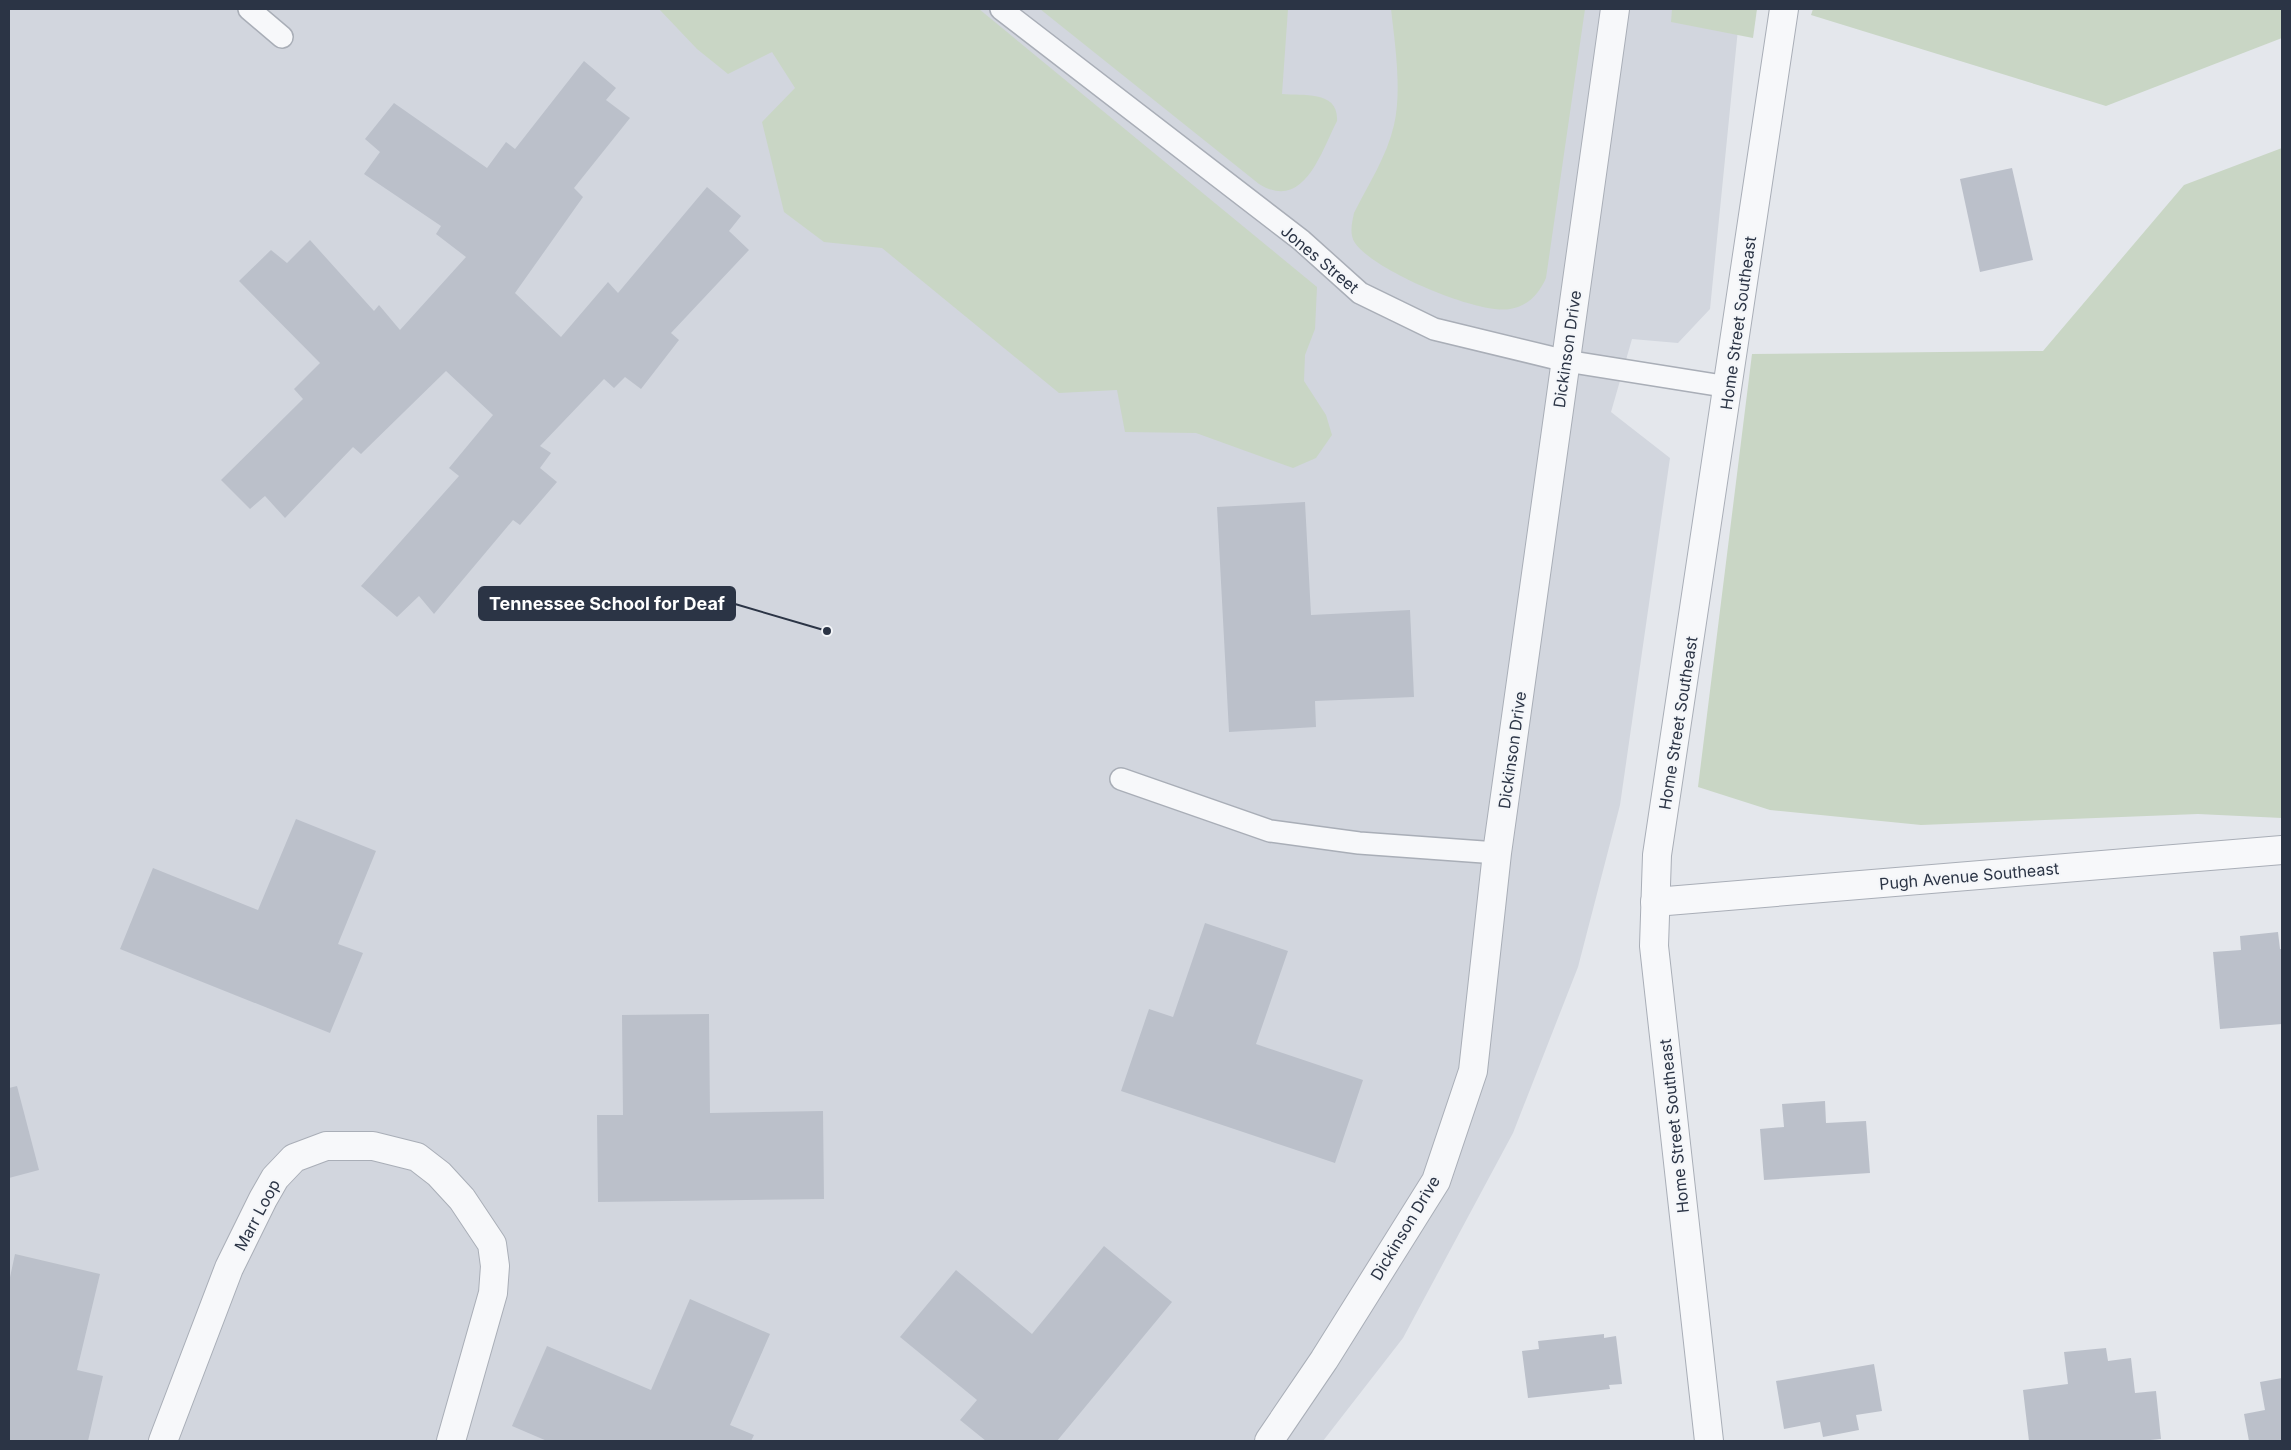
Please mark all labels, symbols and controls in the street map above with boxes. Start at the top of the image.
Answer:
street label: Jones Street [1277,221,1363,297]
street label: Home Street Southeast [1716,235,1760,411]
street label: Dickinson Drive [1549,289,1585,409]
callout: Tennessee School for Deaf [479,587,735,620]
text: Tennessee School for Deaf [489,593,725,614]
street label: Home Street Southeast [1654,635,1702,811]
street label: Dickinson Drive [1494,690,1530,810]
street label: Pugh Avenue Southeast [1878,858,2060,894]
street label: Home Street Southeast [1655,1038,1693,1214]
street label: Dickinson Drive [1366,1172,1444,1284]
street label: Marr Loop [230,1176,284,1254]

